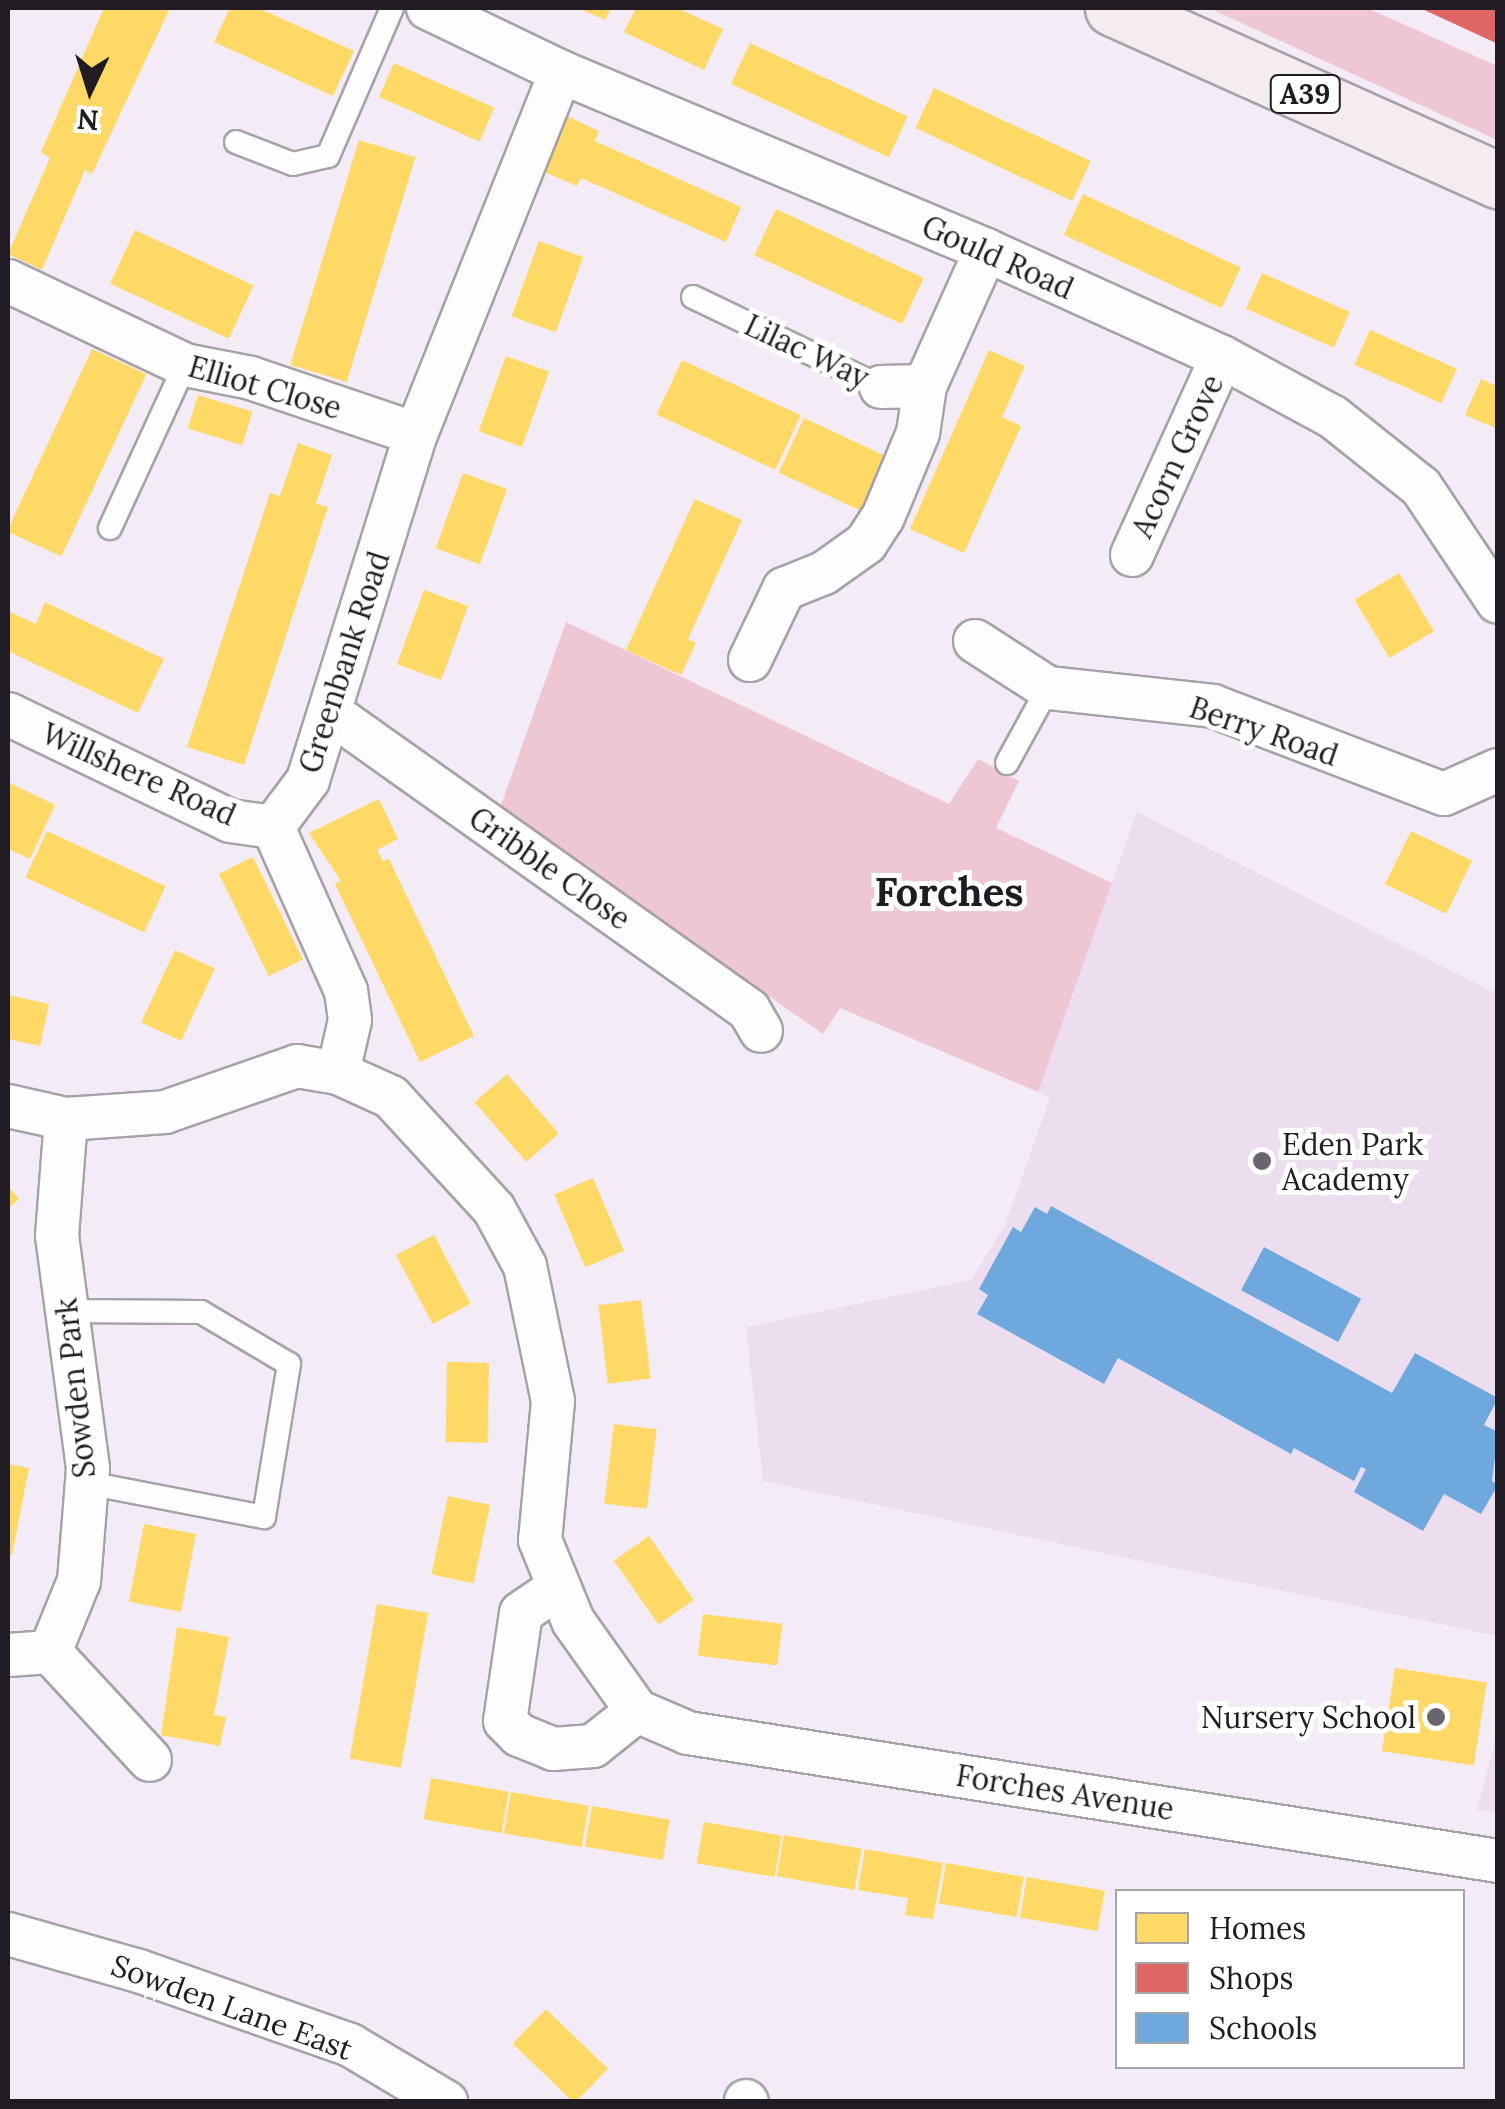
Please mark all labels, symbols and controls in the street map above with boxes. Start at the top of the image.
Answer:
north arrow [40,40,140,140]
road number: A39 [1268,71,1342,117]
text: N [76,101,100,139]
street label: Gould Road [917,208,1079,306]
street label: Lilac Way [739,307,875,395]
street label: Elliot Close [184,348,346,426]
street label: Acorn Grove [1124,369,1230,543]
street label: Greenbank Road [291,547,397,777]
street label: Berry Road [1185,689,1343,773]
street label: Willshere Road [36,715,242,833]
street label: Gribble Close [463,799,637,937]
district label: Forches [874,868,1024,916]
place label: Eden Park Academy [1282,1126,1423,1196]
marker: Eden Park Academy [1251,1150,1273,1172]
street label: Sowden Park [48,1296,102,1480]
place label: Nursery School [1201,1699,1416,1735]
marker: Nursery School [1425,1706,1447,1728]
street label: Forches Avenue [953,1757,1177,1827]
legend [1115,1889,1465,2069]
text: Homes [1209,1909,1306,1947]
street label: Sowden Lane East [107,1947,357,2067]
text: Shops [1209,1959,1293,1997]
text: Schools [1209,2009,1317,2047]

